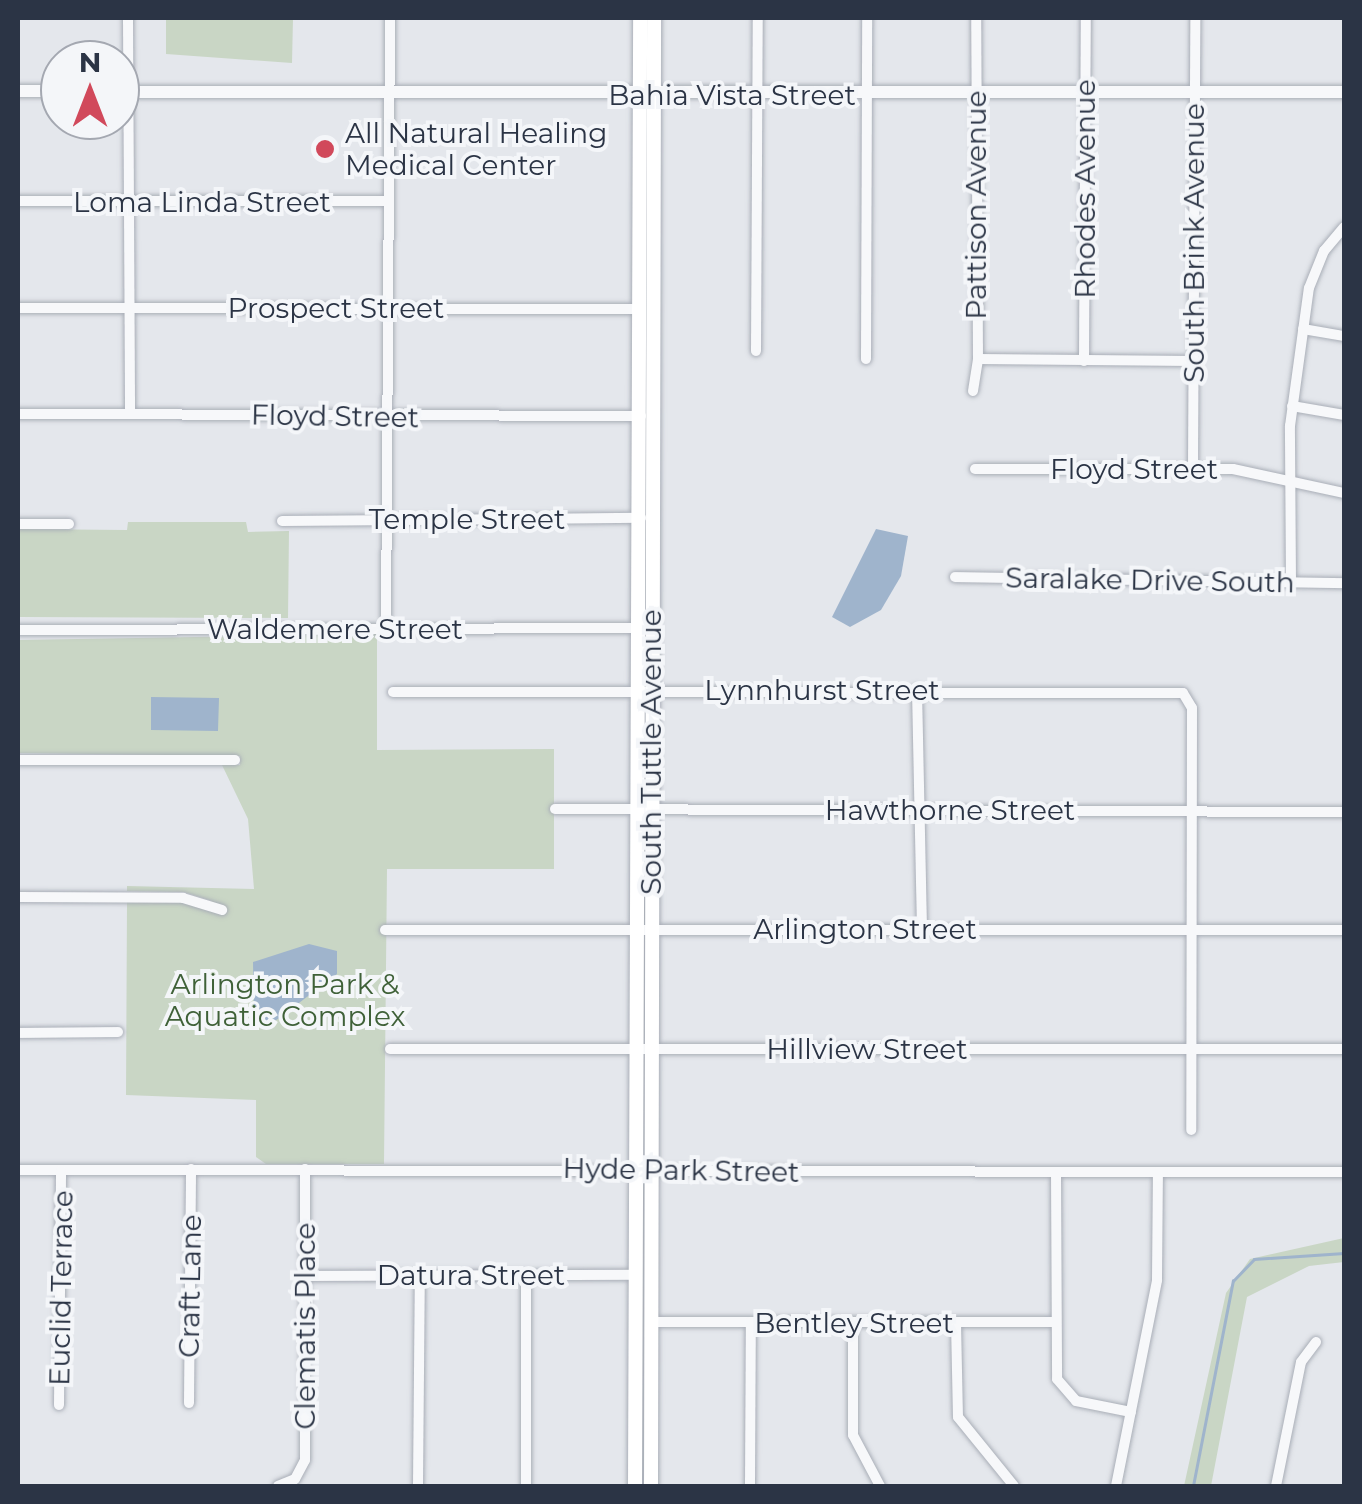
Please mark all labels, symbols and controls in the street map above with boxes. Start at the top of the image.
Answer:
north arrow [40,40,140,140]
text: N [79,45,101,79]
street label: Bahia Vista Street [608,78,856,112]
street label: Rhodes Avenue [1068,79,1102,299]
street label: Pattison Avenue [959,90,993,320]
street label: South Brink Avenue [1177,103,1211,383]
place label: All Natural Healing Medical Center [345,116,607,182]
marker: All Natural Healing Medical Center [314,138,336,160]
street label: Loma Linda Street [73,185,331,219]
street label: Prospect Street [228,291,444,325]
street label: Floyd Street [251,398,419,434]
street label: Floyd Street [1050,452,1218,486]
street label: Temple Street [369,502,565,536]
street label: Saralake Drive South [1005,561,1295,599]
street label: South Tuttle Avenue [634,609,668,895]
street label: Waldemere Street [207,612,463,646]
street label: Lynnhurst Street [704,673,940,707]
street label: Hawthorne Street [825,793,1075,827]
street label: Arlington Street [753,912,977,946]
park label: Arlington Park & Aquatic Complex [165,967,405,1033]
street label: Hillview Street [766,1032,968,1066]
street label: Hyde Park Street [562,1151,800,1189]
street label: Euclid Terrace [42,1190,80,1386]
street label: Craft Lane [172,1214,208,1358]
street label: Clematis Place [288,1222,322,1430]
street label: Datura Street [377,1258,565,1292]
street label: Bentley Street [754,1306,954,1340]

